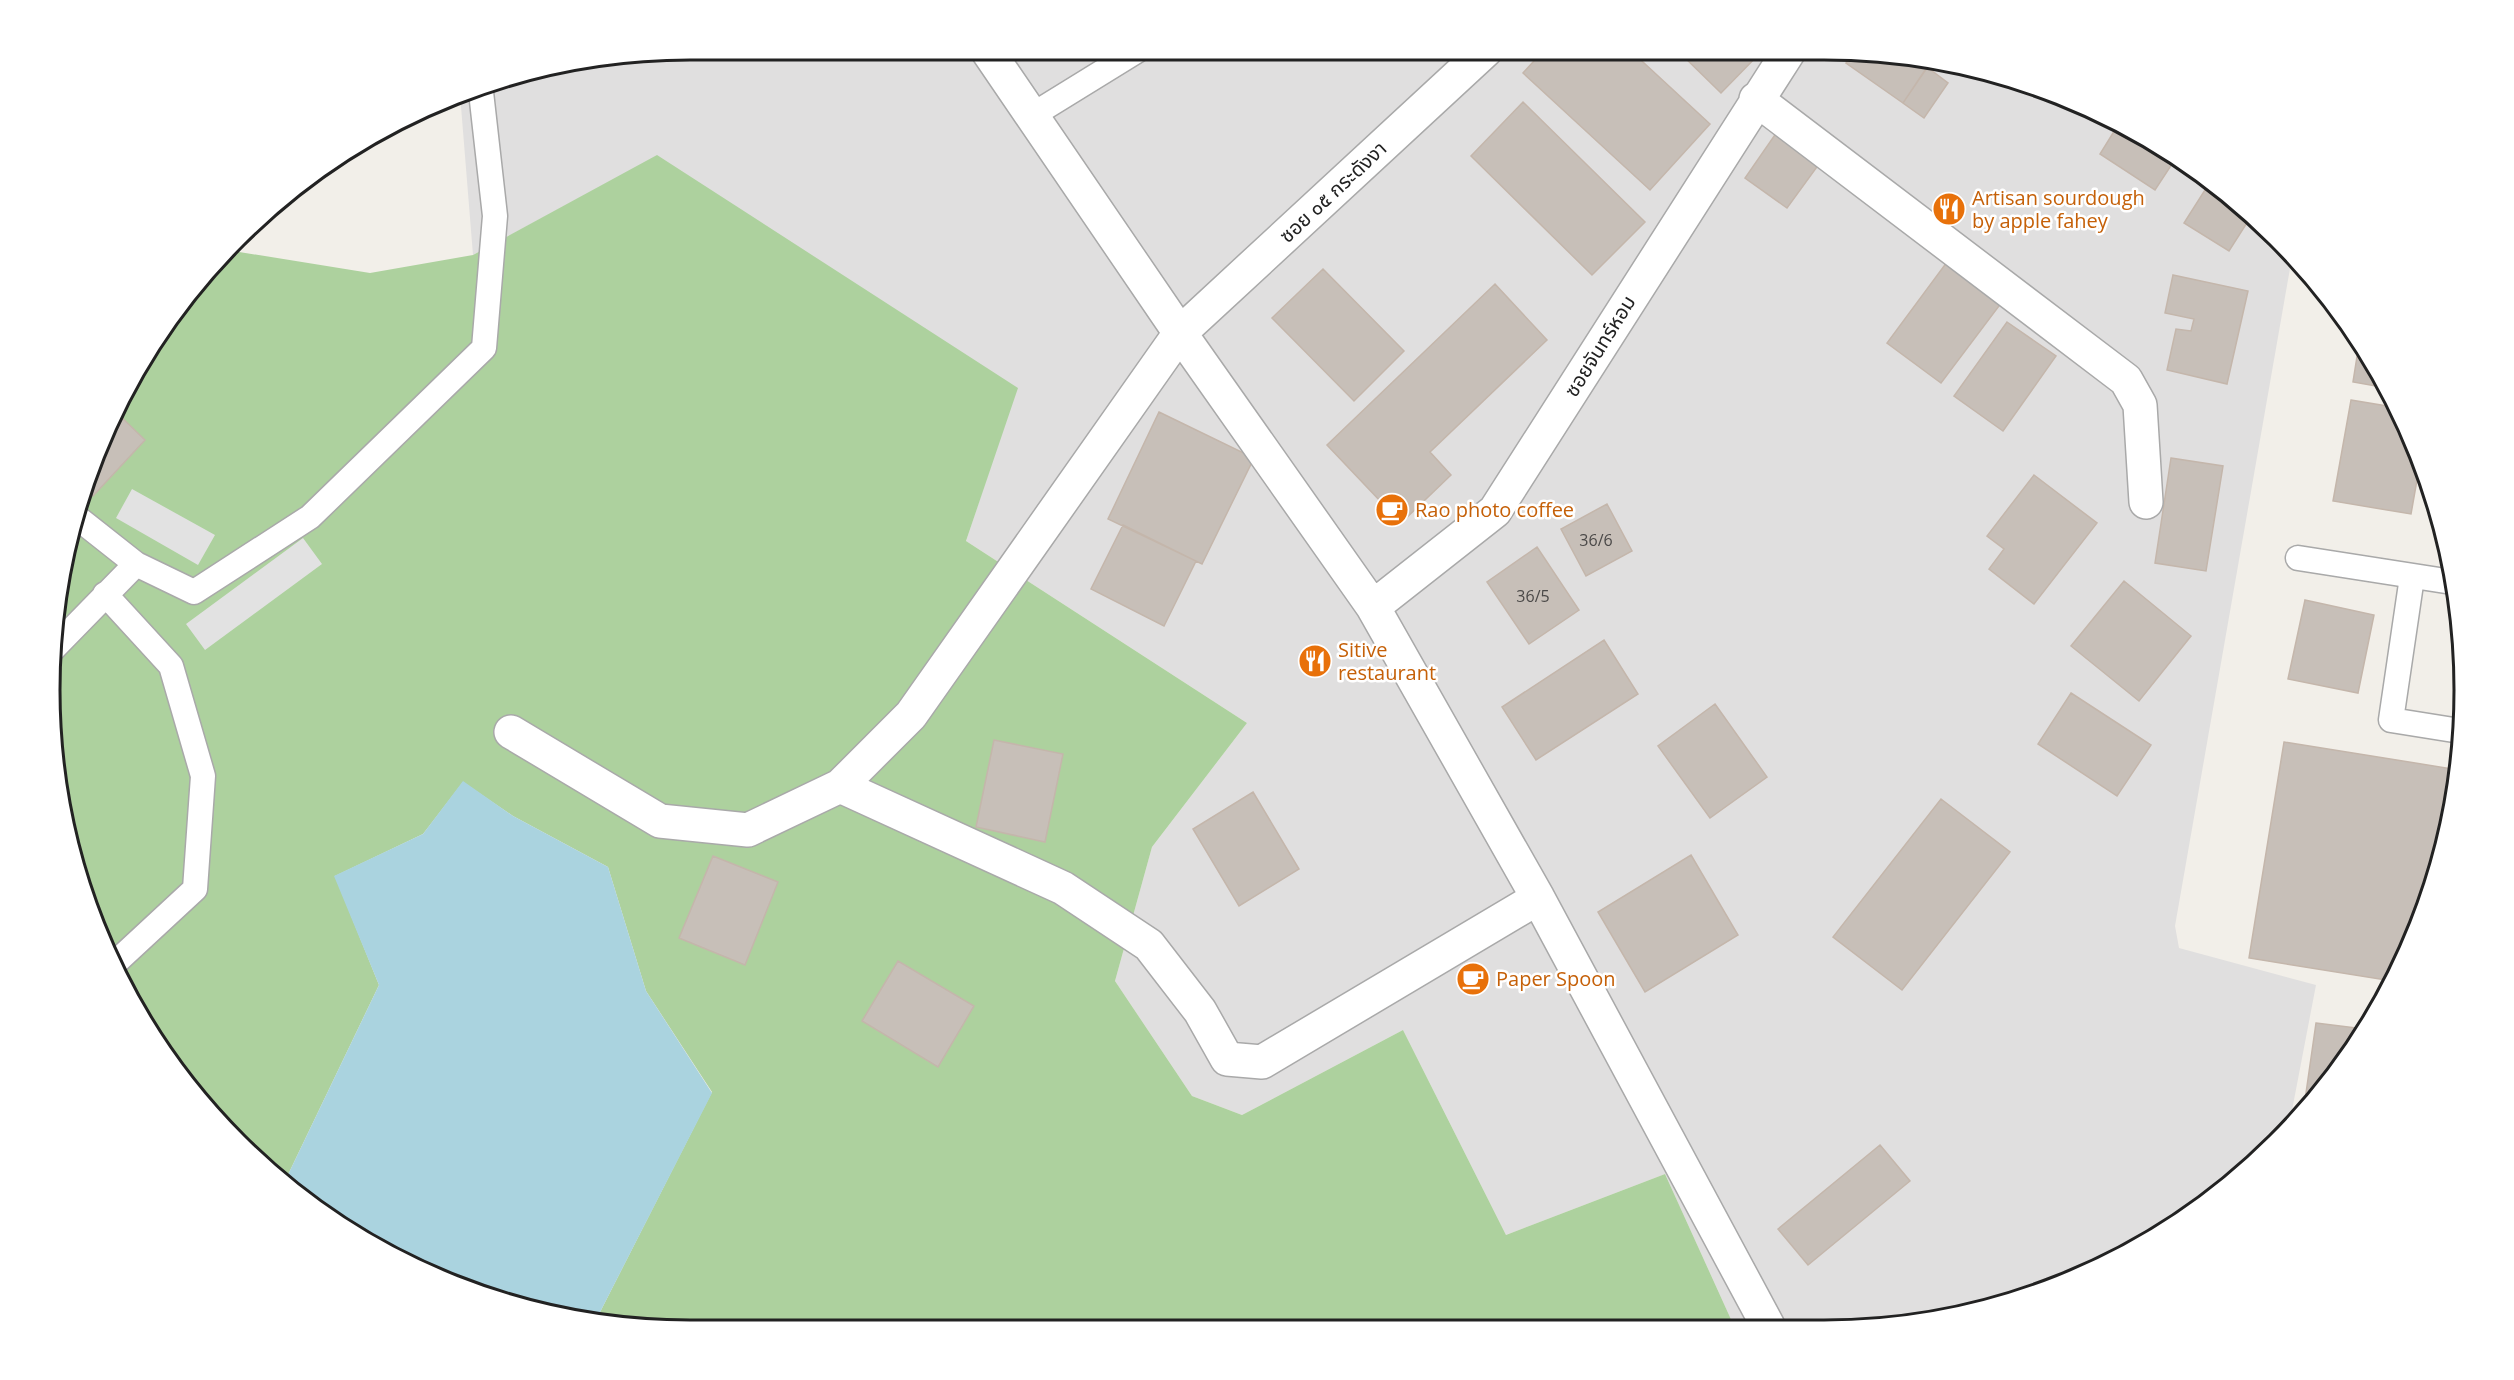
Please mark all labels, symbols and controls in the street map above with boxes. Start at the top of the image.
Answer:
street label: ซอย ๐๕ กระดังงา [1273,135,1392,248]
place label: Artisan sourdough by apple fahey [1972,184,2145,234]
restaurant icon: Artisan sourdough by apple fahey [1931,191,1967,227]
street label: ซอยจันทร์หอม [1558,290,1641,402]
cafe icon: Rao photo coffee [1374,492,1410,528]
place label: Rao photo coffee [1415,496,1574,523]
house number: 36/6 [1579,529,1613,551]
house number: 36/5 [1516,585,1550,607]
place label: Sitive restaurant [1338,636,1436,686]
restaurant icon: Sitive restaurant [1297,643,1333,679]
cafe icon: Paper Spoon [1455,961,1491,997]
place label: Paper Spoon [1496,965,1616,992]

